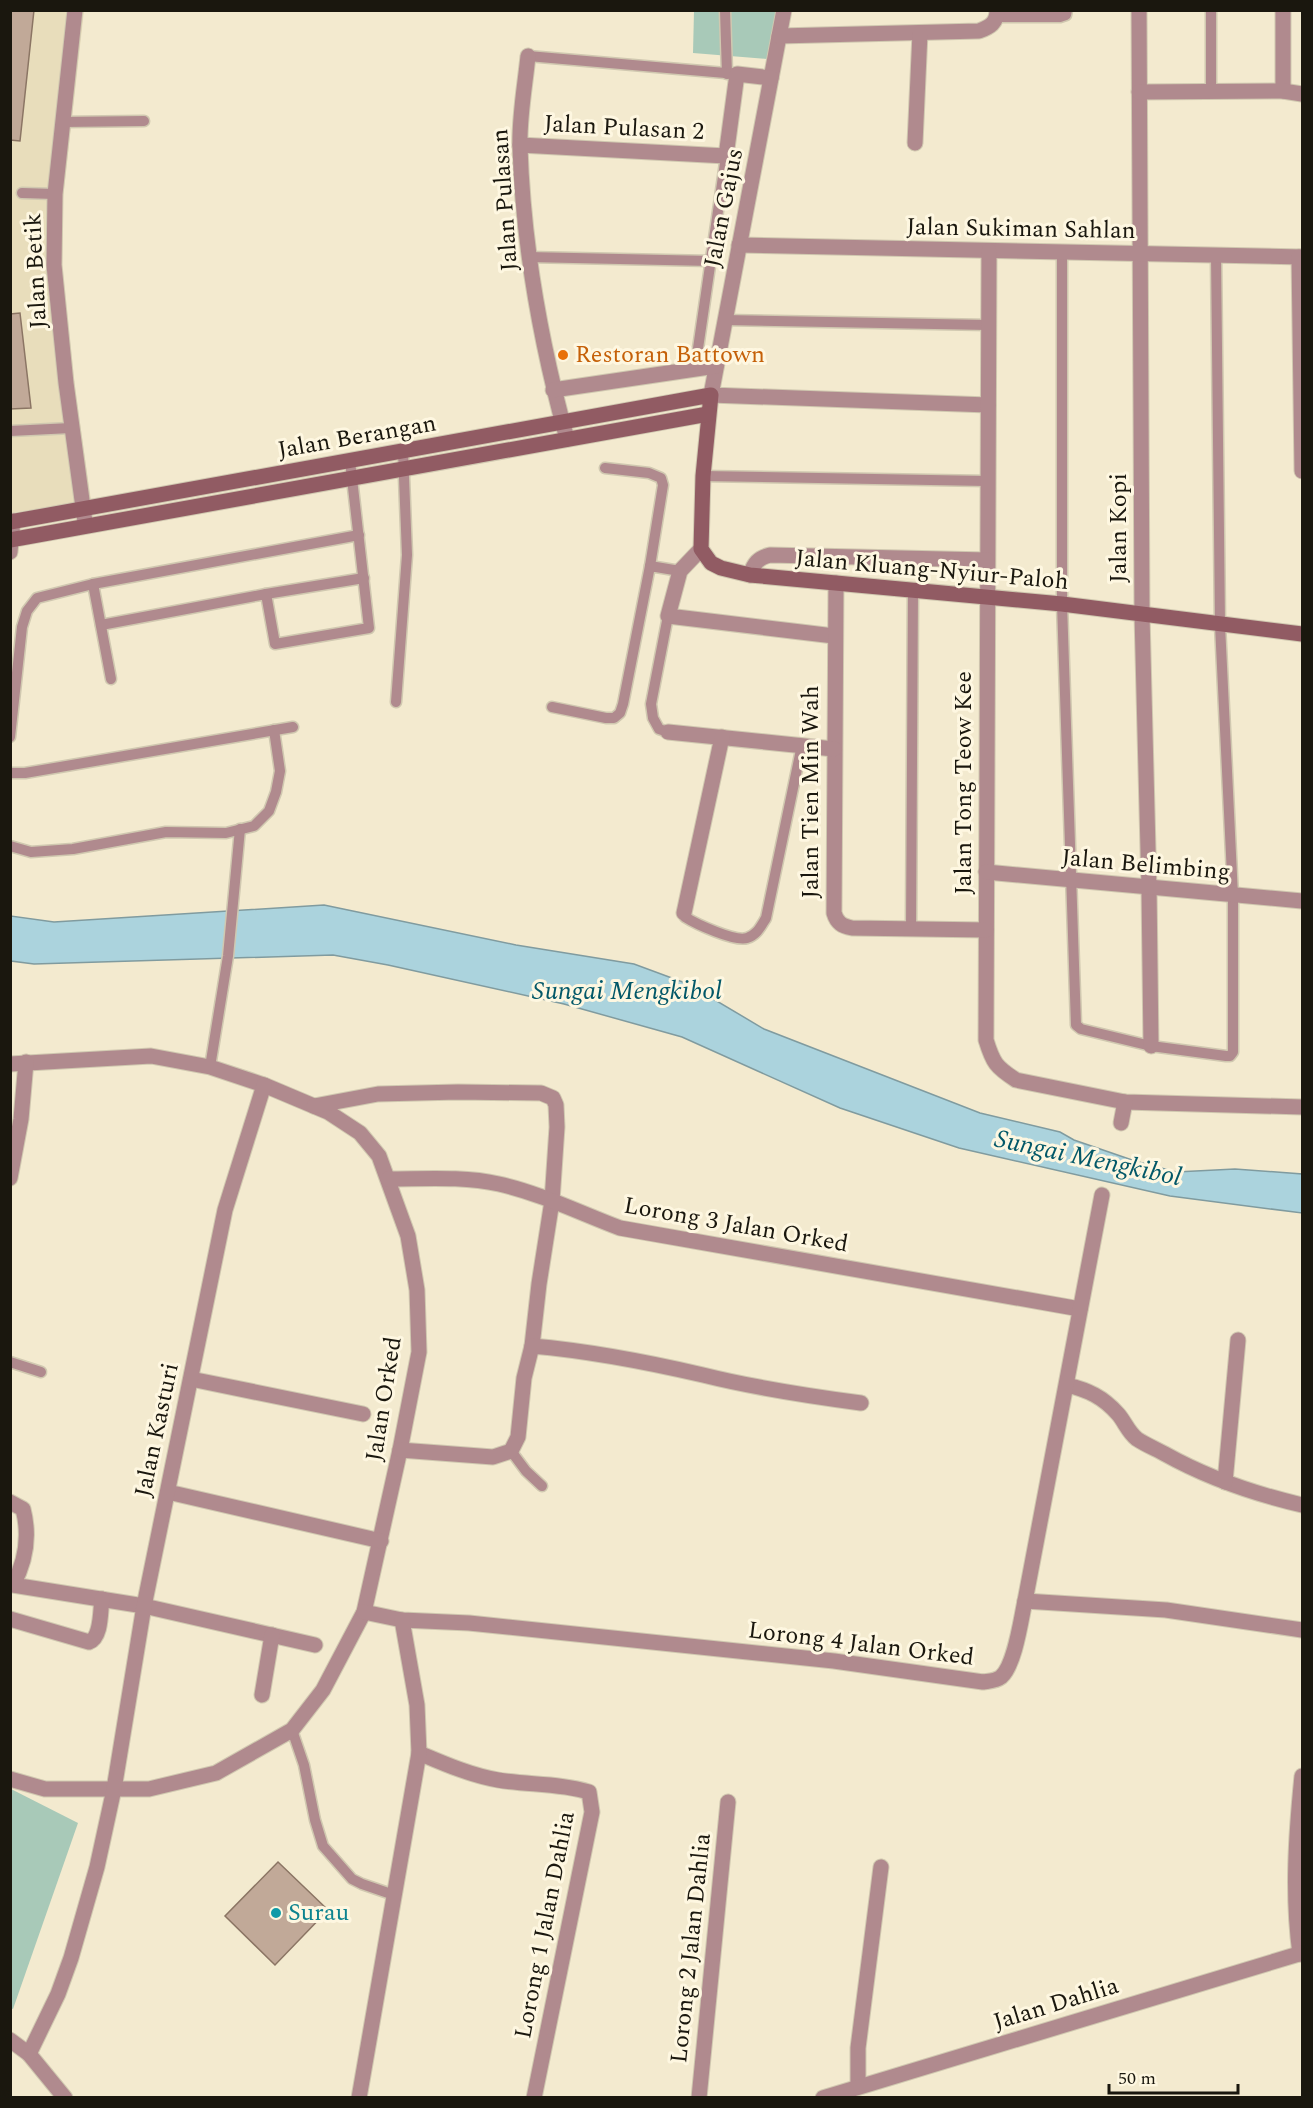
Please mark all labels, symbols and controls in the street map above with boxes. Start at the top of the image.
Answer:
street label: Jalan Pulasan 2 [543,106,705,150]
street label: Jalan Pulasan [482,128,528,272]
street label: Jalan Gajus [695,145,753,271]
street label: Jalan Sukiman Sahlan [906,209,1136,249]
street label: Jalan Betik [15,212,57,330]
place label: Restoran Battown [575,337,765,373]
marker: Restoran Battown [556,348,570,362]
street label: Jalan Berangan [275,405,439,469]
street label: Jalan Kopi [1101,473,1137,583]
street label: Jalan Kluang-Nyiur-Paloh [794,540,1070,600]
street label: Jalan Tong Teow Kee [946,671,982,895]
street label: Jalan Tien Min Wah [793,685,829,899]
street label: Jalan Belimbing [1060,840,1232,890]
water label: Sungai Mengkibol [532,971,722,1011]
water label: Sungai Mengkibol [991,1119,1185,1197]
street label: Lorong 3 Jalan Orked [621,1188,851,1262]
street label: Jalan Orked [356,1334,412,1464]
street label: Jalan Kasturi [125,1359,189,1501]
street label: Lorong 4 Jalan Orked [746,1612,976,1676]
street label: Lorong 1 Jalan Dahlia [505,1808,585,2042]
street label: Lorong 2 Jalan Dahlia [661,1831,721,2065]
place label: Surau [288,1895,349,1931]
marker: Surau [269,1906,283,1920]
street label: Jalan Dahlia [989,1968,1123,2040]
scale bar [1109,2057,1238,2095]
text: 50 m [1118,2065,1156,2092]

